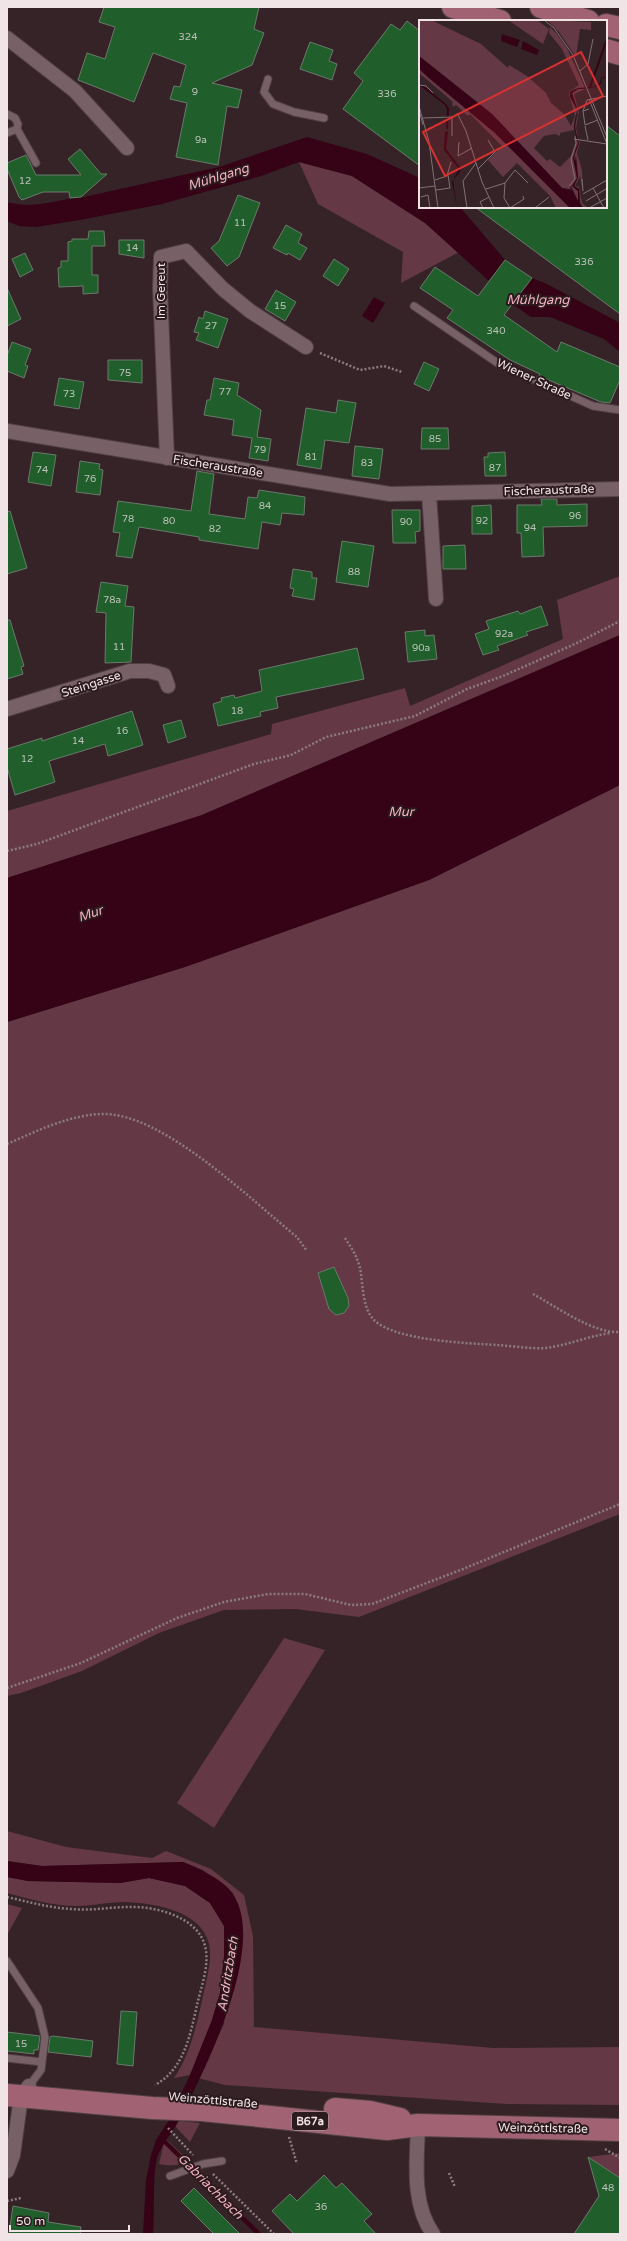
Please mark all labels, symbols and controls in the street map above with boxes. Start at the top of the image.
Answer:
inset map [419,20,607,208]
house number: 324 [179,31,197,43]
house number: 9 [192,86,198,98]
house number: 336 [378,88,396,100]
house number: 9a [195,134,207,146]
water label: Mühlgang [186,160,252,194]
house number: 12 [19,175,31,187]
house number: 11 [234,217,246,229]
house number: 14 [126,242,138,254]
house number: 336 [575,256,593,268]
street label: Im Gereut [154,262,168,319]
water label: Mühlgang [506,292,570,308]
house number: 15 [274,300,286,312]
house number: 27 [205,320,217,332]
house number: 340 [487,325,505,337]
street label: Wiener Straße [494,356,574,402]
house number: 75 [119,367,131,379]
house number: 77 [219,386,231,398]
house number: 73 [63,388,75,400]
house number: 85 [429,433,441,445]
house number: 79 [254,444,266,456]
house number: 81 [305,451,317,463]
street label: Fischeraustraße [172,452,264,480]
house number: 83 [361,457,373,469]
house number: 87 [489,462,501,474]
house number: 74 [36,464,48,476]
house number: 76 [84,473,96,485]
street label: Fischeraustraße [503,481,595,499]
house number: 84 [259,500,271,512]
house number: 96 [569,510,581,522]
house number: 78 [122,513,134,525]
house number: 80 [163,515,175,527]
house number: 92 [476,515,488,527]
house number: 90 [400,516,412,528]
house number: 94 [524,522,536,534]
house number: 82 [209,523,221,535]
house number: 88 [348,566,360,578]
house number: 78a [103,594,121,606]
house number: 92a [495,628,513,640]
house number: 11 [113,641,125,653]
house number: 90a [412,642,430,654]
street label: Steingasse [60,668,123,700]
house number: 18 [231,705,243,717]
house number: 16 [116,725,128,737]
house number: 14 [72,735,84,747]
house number: 12 [21,753,33,765]
water label: Mur [388,804,416,820]
water label: Mur [76,902,107,926]
water label: Andritzbach [214,1934,242,2013]
house number: 15 [15,2038,27,2050]
street label: Weinzöttlstraße [168,2089,259,2111]
road number: B67a [292,2112,328,2130]
street label: Weinzöttlstraße [498,2120,588,2136]
water label: Gabriachbach [174,2151,247,2224]
house number: 48 [602,2182,614,2194]
house number: 36 [315,2201,327,2213]
scale bar [10,2207,129,2233]
text: 50 m [16,2214,45,2228]

